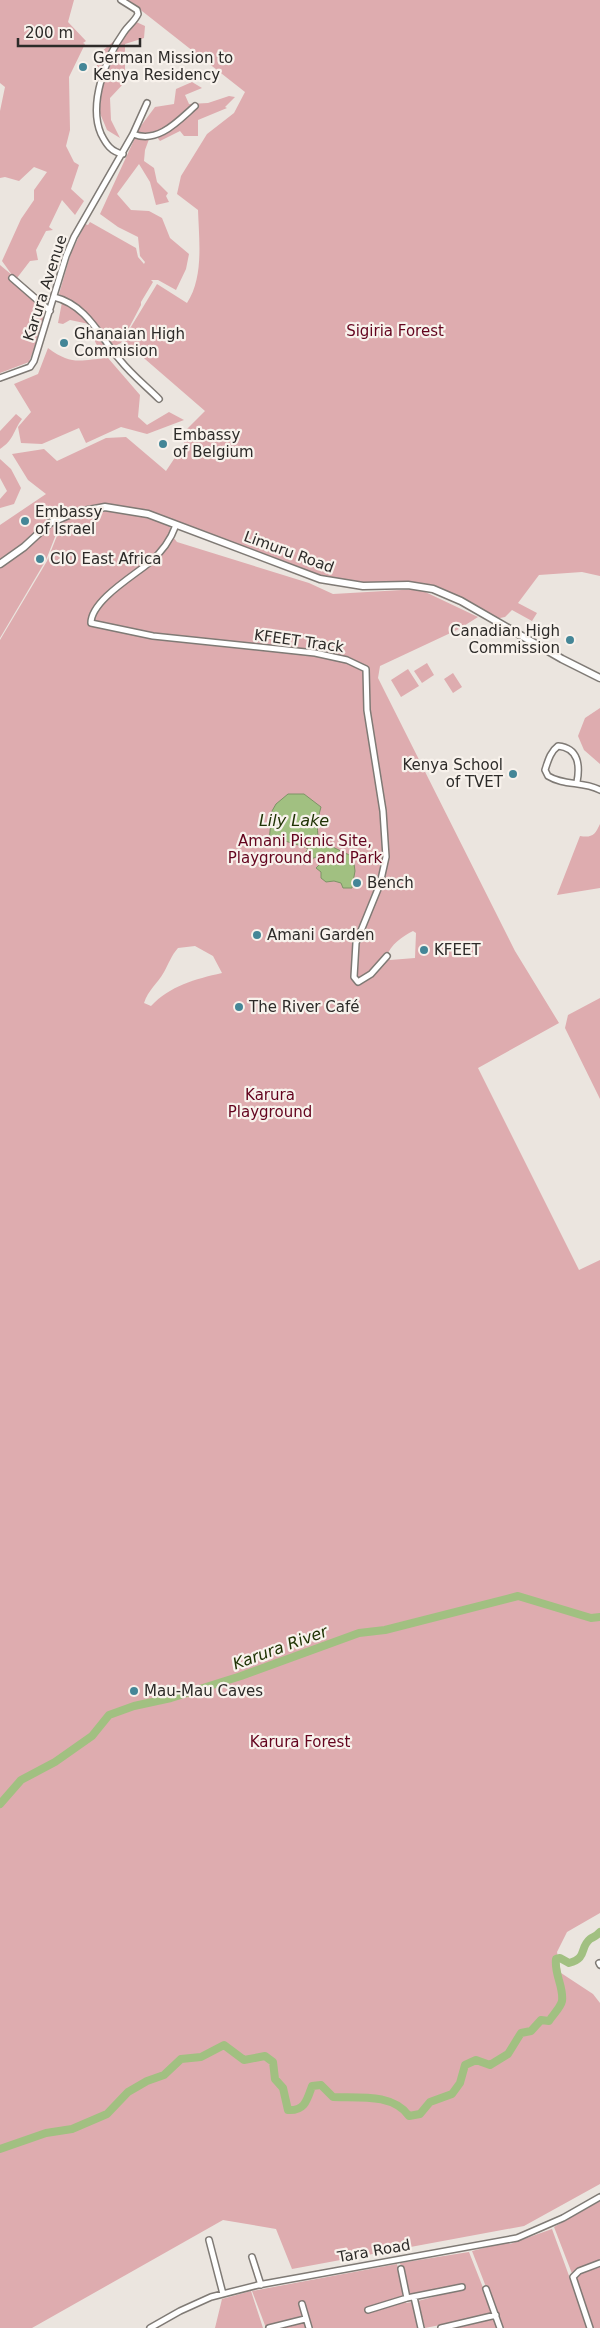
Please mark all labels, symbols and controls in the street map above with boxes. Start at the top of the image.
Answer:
scale bar [18,15,140,47]
text: 200 m [25,24,73,42]
place label: German Mission to Kenya Residency [93,49,233,84]
marker: German Mission to Kenya Residency [77,61,89,73]
street label: Karura Avenue [19,233,71,343]
park label: Sigiria Forest [346,322,444,340]
place label: Ghanaian High Commision [74,325,185,360]
marker: Ghanaian High Commision [58,337,70,349]
place label: Embassy of Belgium [173,426,254,461]
marker: Embassy of Belgium [157,438,169,450]
place label: Embassy of Israel [35,503,102,538]
marker: Embassy of Israel [19,515,31,527]
street label: Limuru Road [241,527,337,577]
place label: CIO East Africa [50,550,161,568]
marker: CIO East Africa [34,553,46,565]
place label: Canadian High Commission [450,622,560,657]
street label: KFEET Track [253,626,345,656]
marker: Canadian High Commission [564,634,576,646]
place label: Kenya School of TVET [403,756,504,791]
marker: Kenya School of TVET [507,768,519,780]
water label: Lily Lake [259,811,329,830]
park label: Amani Picnic Site, Playground and Park [228,832,383,867]
place label: Bench [367,874,414,892]
marker: Bench [351,877,363,889]
place label: Amani Garden [267,926,374,944]
marker: Amani Garden [251,929,263,941]
place label: KFEET [434,941,481,959]
marker: KFEET [418,944,430,956]
place label: The River Café [248,998,359,1016]
marker: The River Café [233,1001,245,1013]
park label: Karura Playground [228,1086,312,1121]
water label: Karura River [230,1621,331,1673]
place label: Mau-Mau Caves [144,1682,263,1700]
marker: Mau-Mau Caves [128,1685,140,1697]
park label: Karura Forest [250,1733,350,1751]
street label: Tara Road [335,2236,412,2266]

